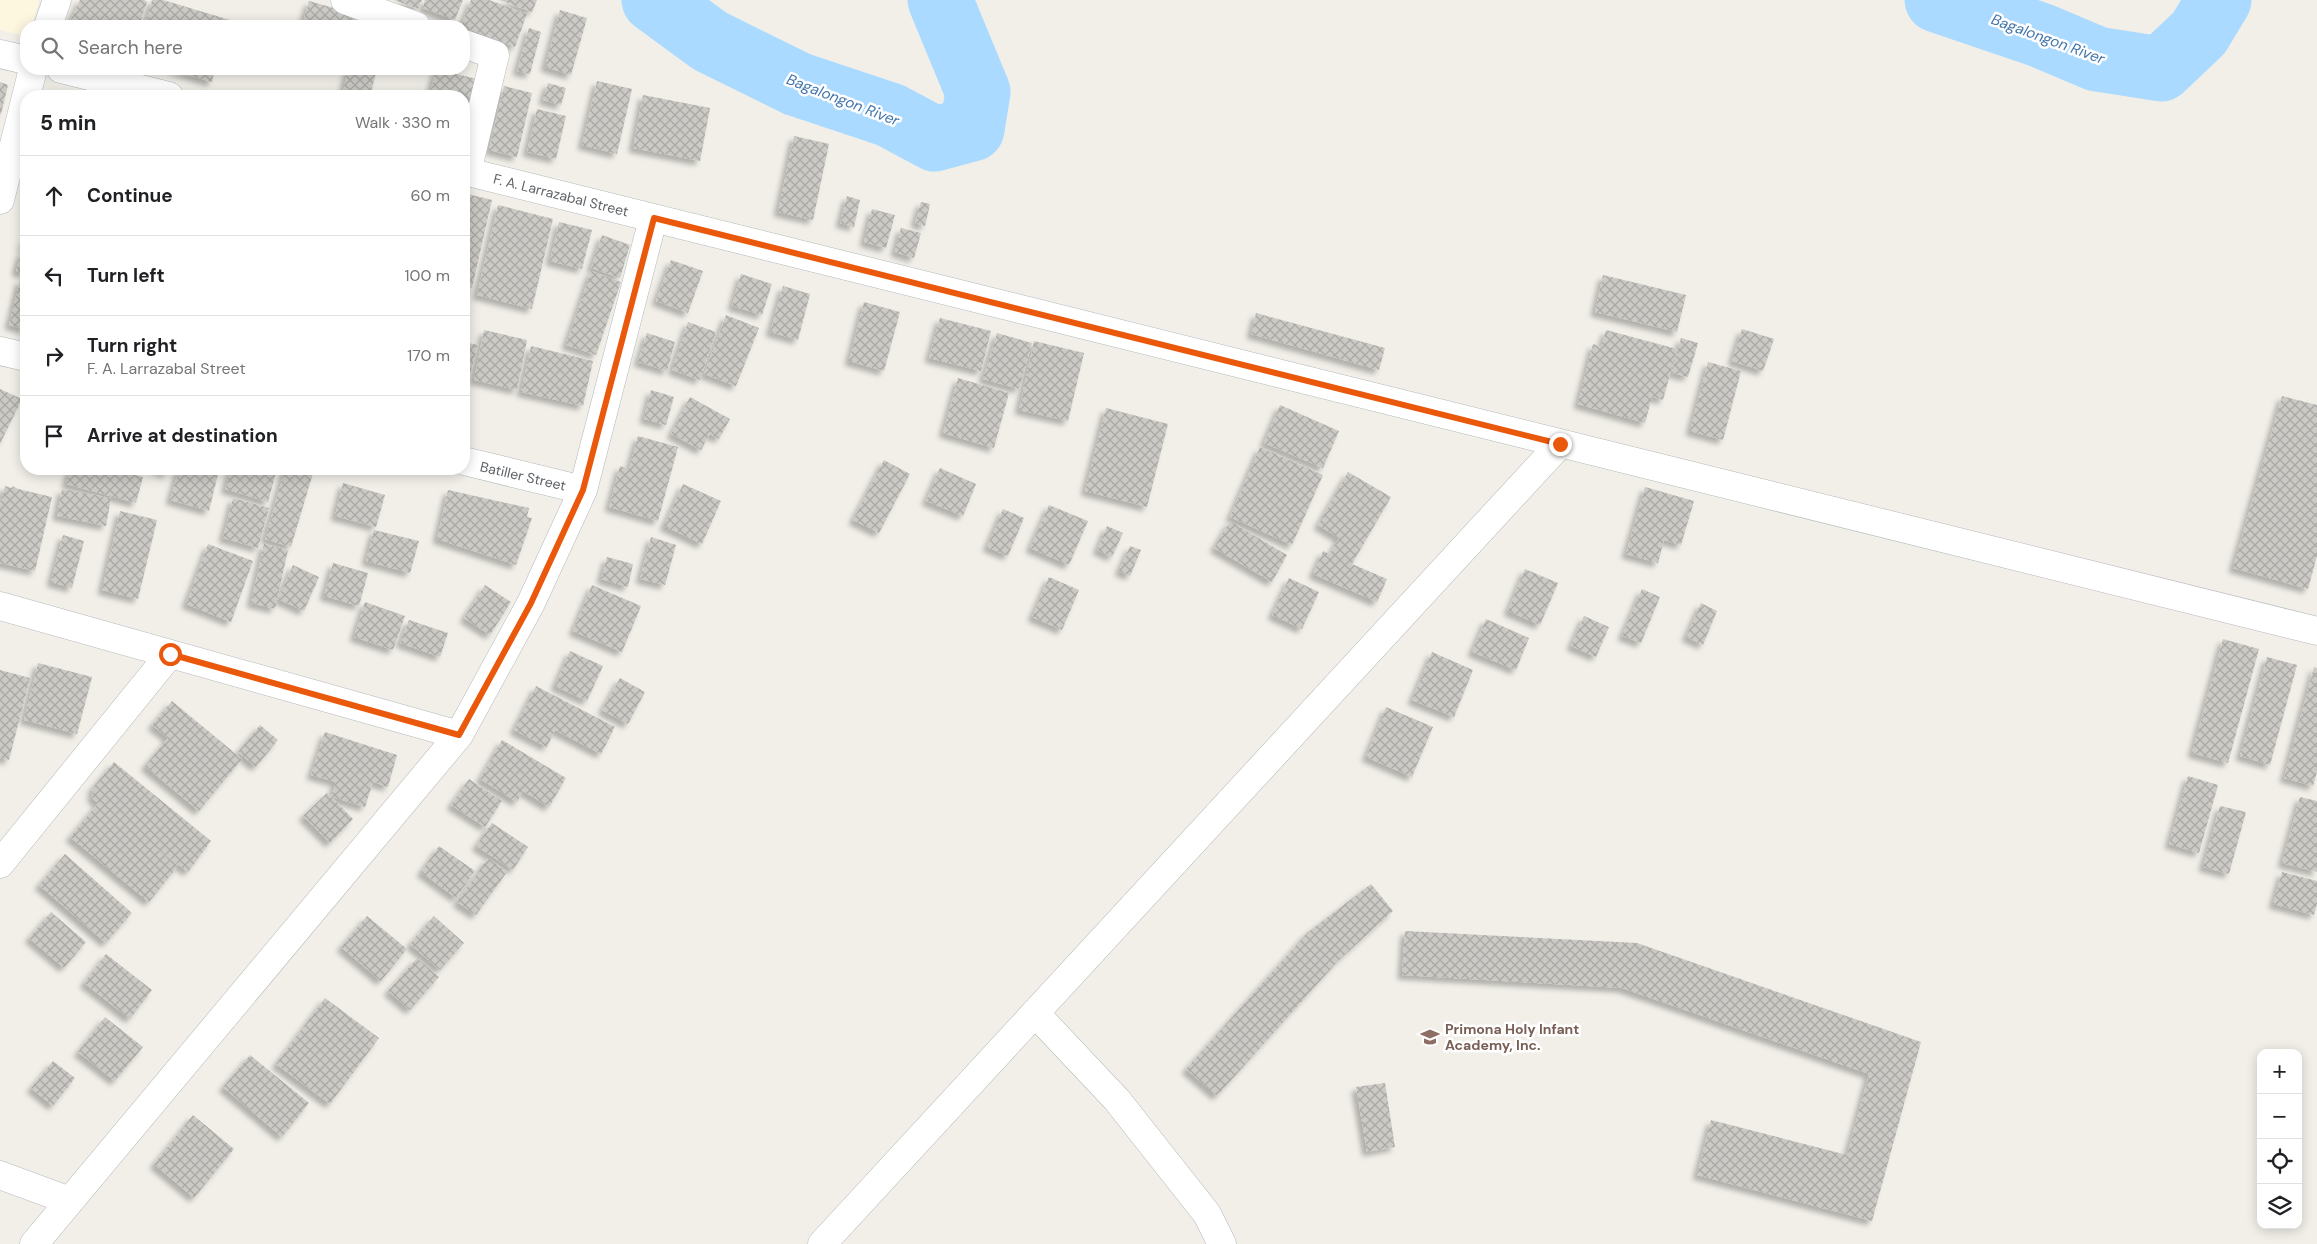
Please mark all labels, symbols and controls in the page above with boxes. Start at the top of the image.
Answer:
water label: Bagalongon River [1989,9,2108,69]
search box [20,20,470,75]
icon: search [38,34,66,62]
text: Search here [78,35,183,60]
water label: Bagalongon River [784,69,903,131]
text: 5 min [40,109,96,137]
text: Walk · 330 m [355,112,450,133]
street label: F. A. Larrazabal Street [491,169,631,221]
icon: ahead [40,182,68,210]
text: Continue [87,183,173,208]
text: 60 m [410,185,450,206]
icon: left [40,262,68,290]
text: Turn left [87,263,165,288]
text: 100 m [405,265,450,286]
text: Turn right [87,333,177,358]
icon: right [40,342,68,370]
text: 170 m [407,345,450,366]
text: F. A. Larrazabal Street [87,358,246,379]
icon: arrive [40,422,68,450]
text: Arrive at destination [87,423,278,448]
route end [1549,433,1572,456]
street label: Batiller Street [478,457,568,495]
route start [159,643,182,666]
place label: Primona Holy Infant Academy, Inc. [1445,1020,1579,1054]
school or university icon: Primona Holy Infant Academy, Inc. [1419,1026,1441,1048]
map controls [2257,1049,2302,1229]
button: + [2257,1049,2302,1094]
button: − [2257,1094,2302,1139]
button: locate [2257,1139,2302,1184]
button: layers [2257,1184,2302,1229]

